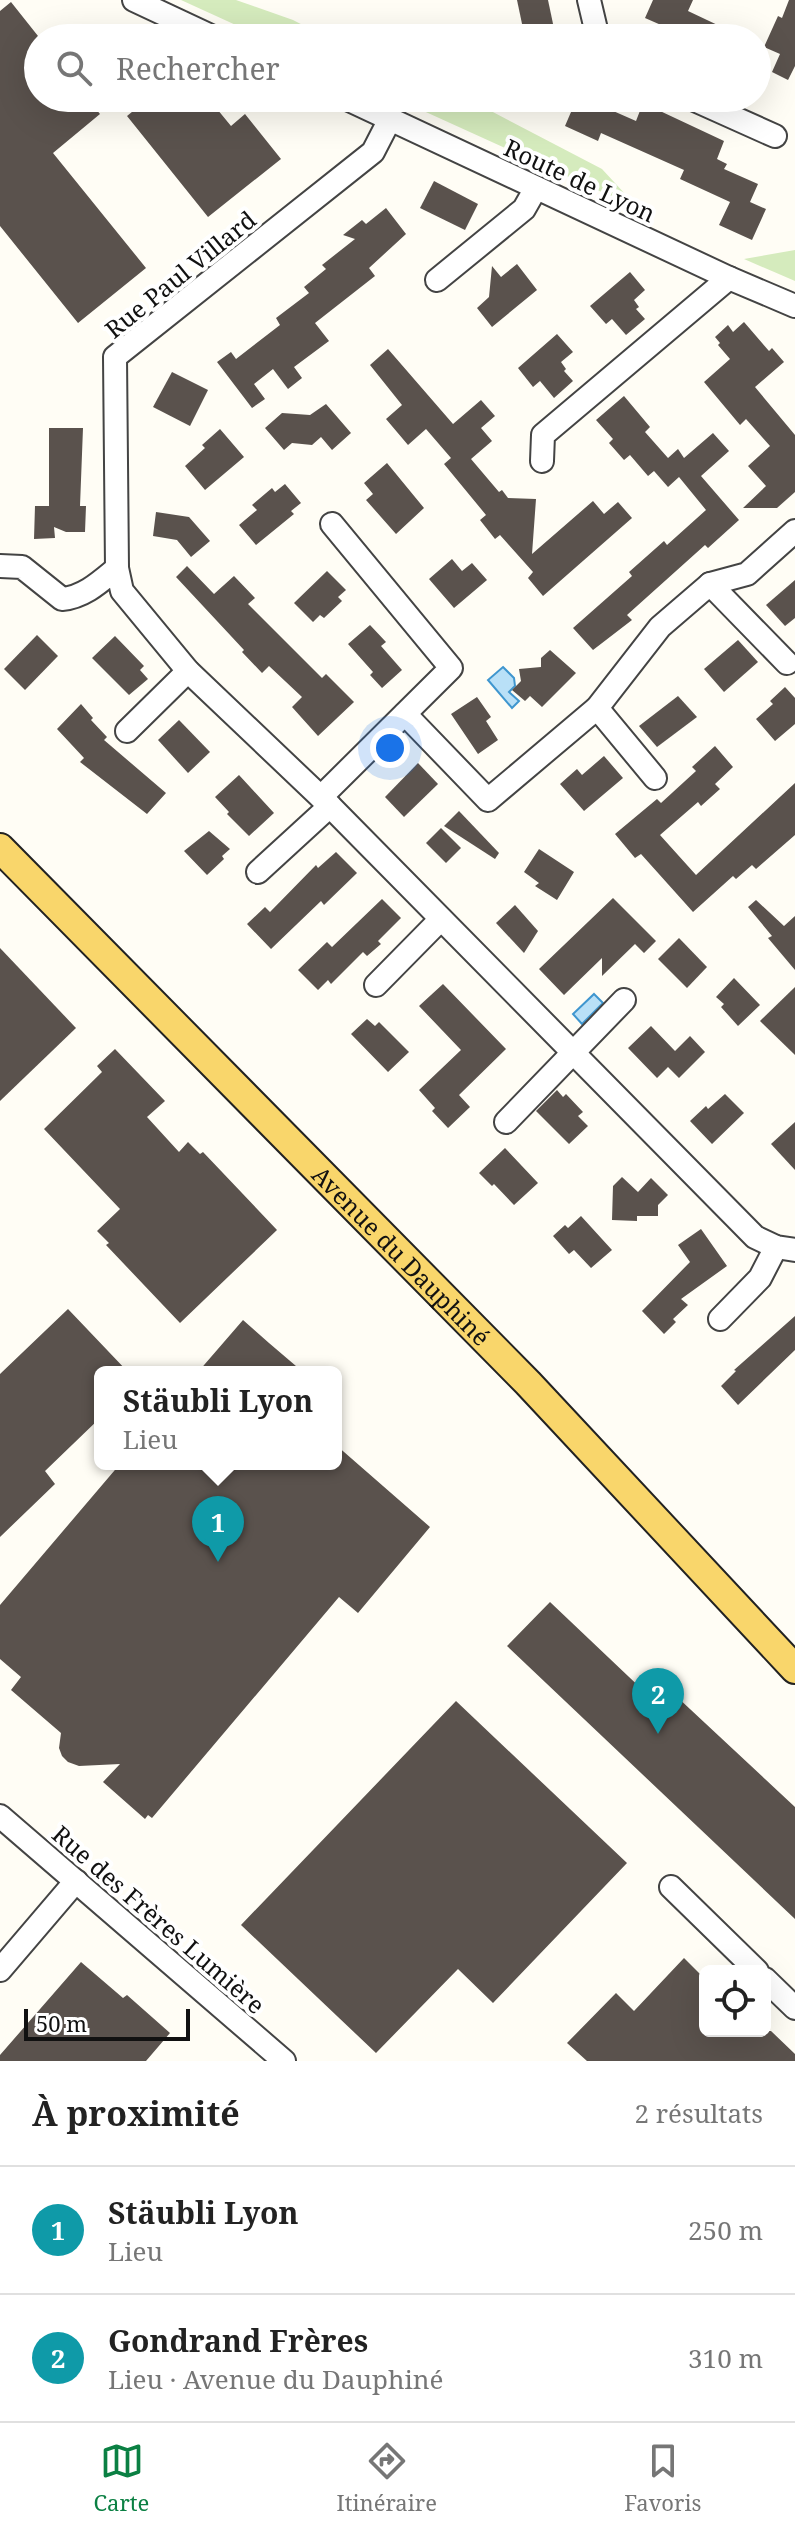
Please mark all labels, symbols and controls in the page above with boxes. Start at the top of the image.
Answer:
search box [24,24,771,112]
icon: search [52,46,96,90]
text: Rechercher [116,48,280,89]
street label: Route de Lyon [499,131,661,229]
street label: Rue Paul Villard [98,203,263,345]
your location [370,728,410,768]
street label: Avenue du Dauphiné [306,1158,498,1352]
popup [94,1366,342,1470]
text: Stäubli Lyon [123,1380,313,1421]
text: Lieu [123,1421,178,1457]
pin: 1 [192,1496,244,1562]
pin: 2 [632,1668,684,1734]
street label: Rue des Frères Lumière [46,1817,272,2021]
map controls [699,1965,771,2037]
button: locate [699,1965,771,2037]
scale bar [24,2005,190,2041]
text: 50 m [36,2008,87,2038]
text: À proximité [32,2090,240,2136]
text: 2 résultats [635,2095,763,2131]
text: Stäubli Lyon [108,2192,298,2233]
text: 1 [51,2212,65,2248]
text: 250 m [688,2212,763,2248]
text: Lieu [108,2233,163,2269]
text: Gondrand Frères [108,2320,368,2361]
text: 2 [51,2340,65,2376]
text: 310 m [688,2340,763,2376]
text: Lieu · Avenue du Dauphiné [108,2361,443,2397]
tab: Carte [94,2439,149,2517]
tab: Itinéraire [337,2439,437,2517]
tab: Favoris [624,2439,701,2517]

